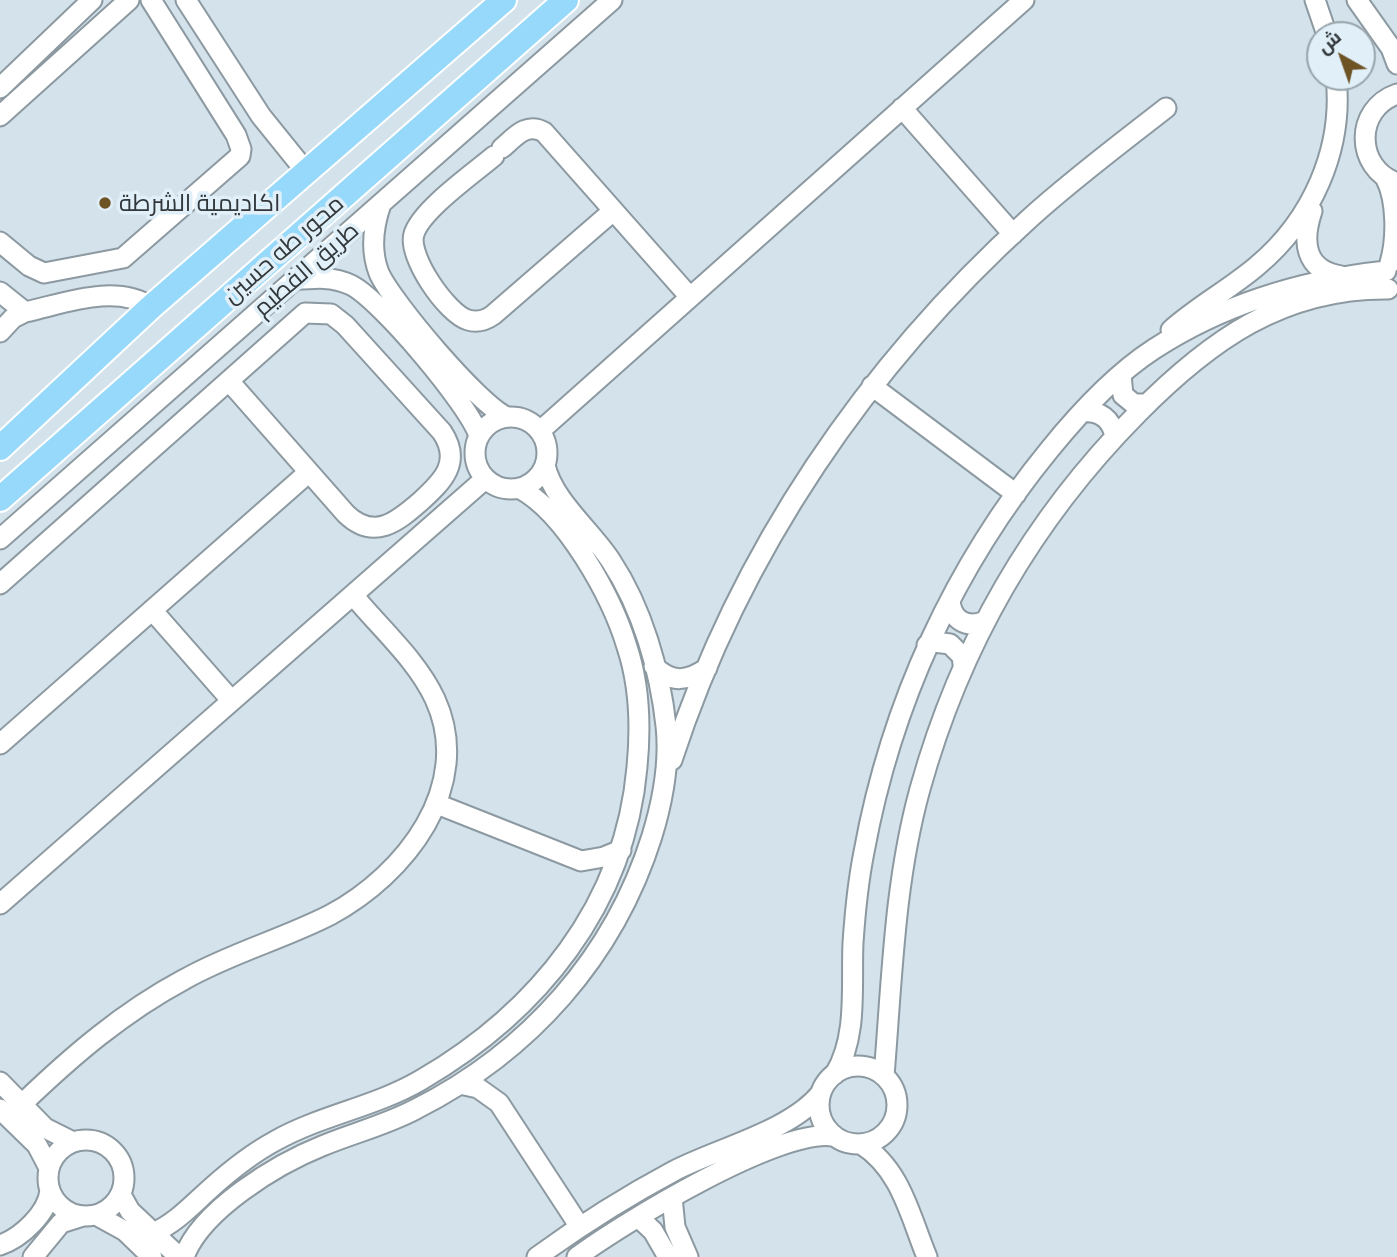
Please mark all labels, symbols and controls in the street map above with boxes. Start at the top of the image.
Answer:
north arrow [1306,21,1376,91]
text: ش [1312,25,1345,58]
place label: اكاديمية الشرطة [119,189,280,217]
street label: محور طه حسين [217,189,349,309]
marker: اكاديمية الشرطة [97,195,113,211]
street label: طريق الفطيم [248,216,364,322]

